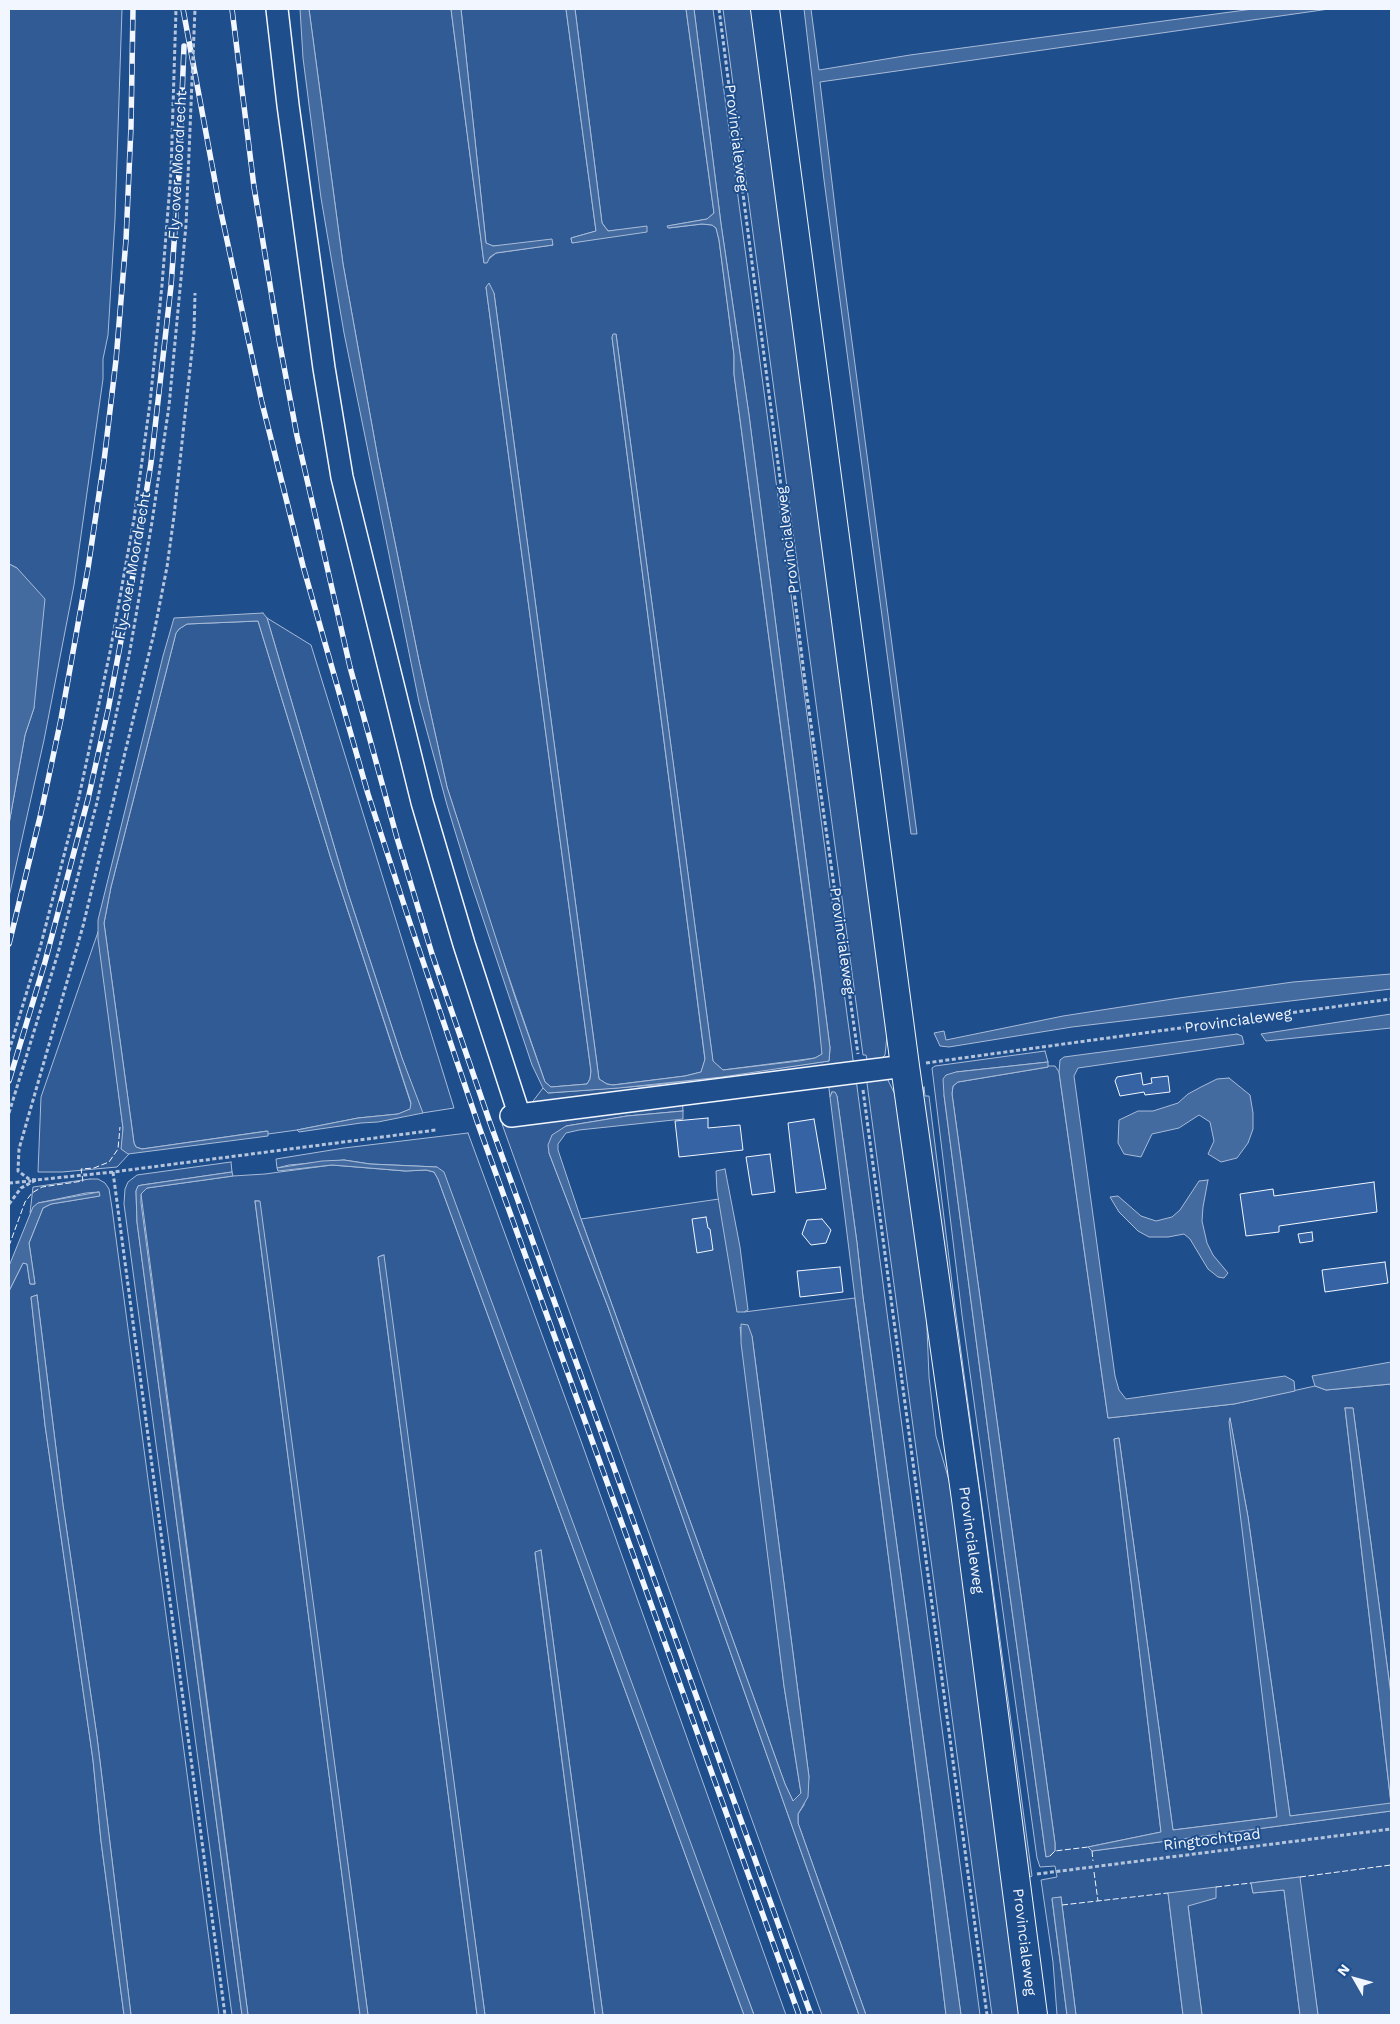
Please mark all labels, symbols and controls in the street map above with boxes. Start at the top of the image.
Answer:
street label: Provincialeweg [720,83,752,193]
street label: Fly-over Moordrecht [165,90,191,240]
street label: Provincialeweg [772,485,804,595]
street label: Fly-over Moordrecht [111,491,155,641]
street label: Provincialeweg [826,886,858,996]
street label: Provincialeweg [1183,1005,1293,1037]
street label: Provincialeweg [955,1485,987,1595]
street label: Ringtochtpad [1162,1825,1262,1855]
street label: Provincialeweg [1008,1887,1040,1997]
north arrow [1330,1954,1380,2004]
text: N [1334,1961,1353,1979]

